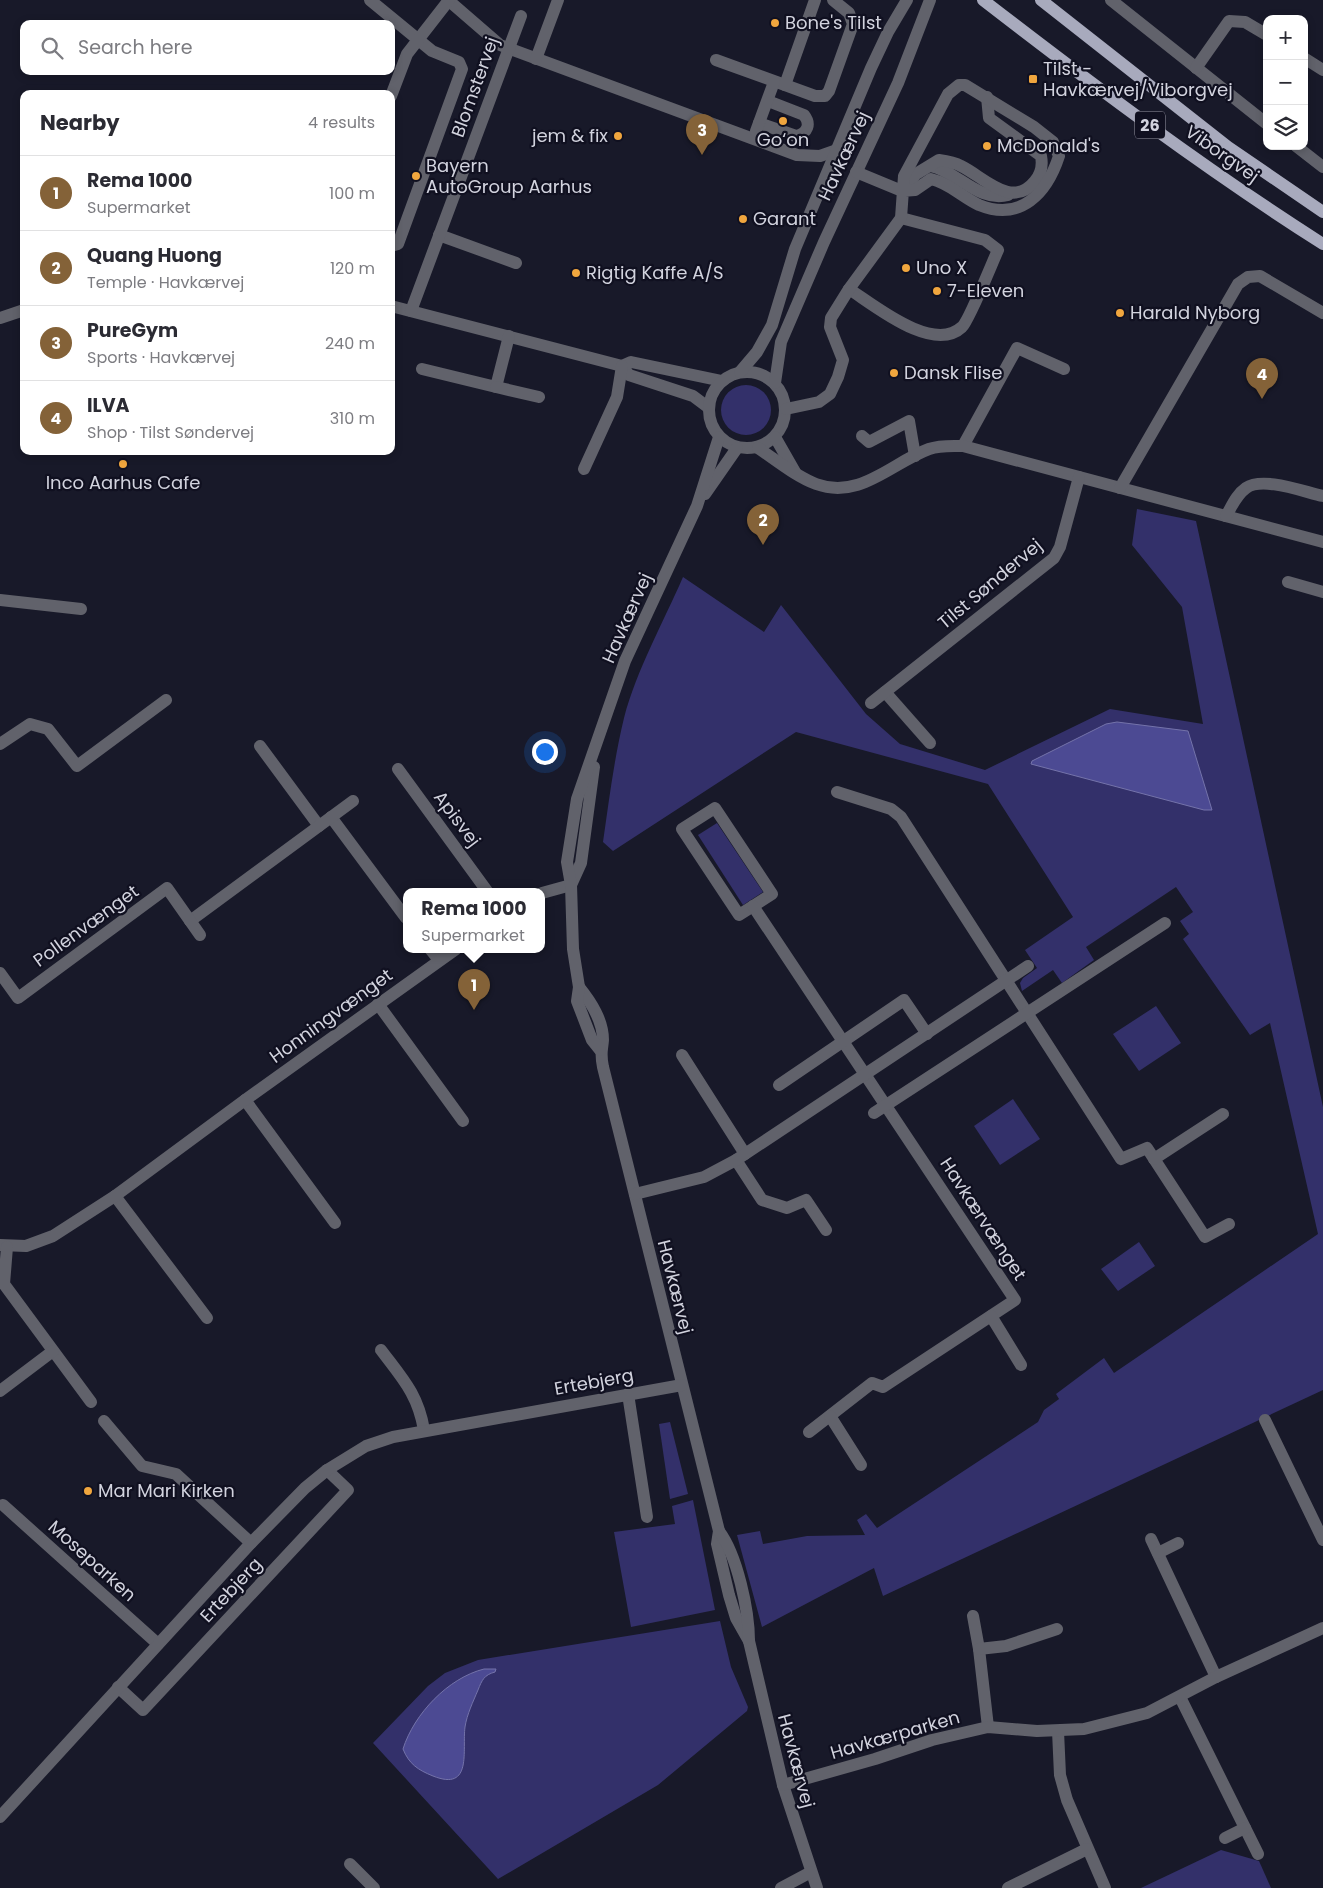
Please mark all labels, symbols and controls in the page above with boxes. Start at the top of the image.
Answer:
place label: Bone's Tilst [785,10,882,35]
map controls [1263,15,1308,150]
button: + [1263,15,1308,60]
marker: Bone's Tilst [769,17,781,29]
search box [20,20,395,75]
street label: Blomstervej [445,33,504,140]
icon: search [38,34,66,62]
text: Search here [78,34,192,61]
place label: Tilst - Havkærvej/Viborgvej [1043,56,1233,102]
button: − [1263,60,1308,105]
marker: Tilst - Havkærvej/Viborgvej [1027,73,1039,85]
button: layers [1263,105,1308,150]
street label: Havkærvej [812,107,875,205]
text: Nearby [40,108,120,137]
text: 4 results [308,111,375,134]
road number: 26 [1135,112,1165,138]
pin: 3 [686,114,718,155]
marker: Go‘on [777,115,789,127]
street label: Viborgvej [1180,119,1264,188]
place label: jem & fix [531,123,608,148]
place label: Go‘on [757,127,809,152]
marker: jem & fix [612,130,624,142]
place label: McDonald's [997,133,1100,158]
marker: McDonald's [981,140,993,152]
place label: Bayern AutoGroup Aarhus [426,153,592,199]
text: Rema 1000 [87,167,192,194]
marker: Bayern AutoGroup Aarhus [410,170,422,182]
text: 1 [53,182,59,205]
text: 100 m [329,182,375,205]
text: Supermarket [87,196,191,219]
place label: Garant [753,206,816,231]
marker: Garant [737,213,749,225]
text: Quang Huong [87,242,222,269]
place label: Uno X [916,255,967,280]
text: 2 [51,257,61,280]
text: 120 m [330,257,375,280]
place label: Rigtig Kaffe A/S [586,260,724,285]
marker: Uno X [900,262,912,274]
marker: Rigtig Kaffe A/S [570,267,582,279]
text: Temple · Havkærvej [87,271,244,294]
place label: 7-Eleven [947,278,1024,303]
marker: 7-Eleven [931,285,943,297]
place label: Harald Nyborg [1130,300,1260,325]
marker: Harald Nyborg [1114,307,1126,319]
text: PureGym [87,317,178,344]
text: 3 [51,332,61,355]
text: 240 m [325,332,375,355]
text: Sports · Havkærvej [87,346,235,369]
pin: 4 [1246,358,1278,399]
place label: Dansk Flise [904,360,1002,385]
marker: Dansk Flise [888,367,900,379]
text: ILVA [87,392,130,419]
text: 4 [51,407,61,430]
text: 310 m [330,407,375,430]
text: Shop · Tilst Søndervej [87,421,254,444]
marker: Inco Aarhus Cafe [117,458,129,470]
place label: Inco Aarhus Cafe [46,470,200,495]
pin: 2 [747,504,779,545]
street label: Tilst Søndervej [932,533,1047,635]
street label: Havkærvej [596,569,658,667]
your location [532,739,558,765]
street label: Apisvej [428,786,487,852]
street label: Pollenvænget [28,879,144,972]
popup [403,888,545,953]
text: Rema 1000 [421,895,527,922]
text: Supermarket [421,924,525,947]
street label: Honningvænget [264,962,397,1069]
pin: 1 [458,969,490,1010]
street label: Havkærvænget [934,1152,1032,1285]
street label: Havkærvej [652,1237,699,1337]
street label: Ertebjerg [552,1362,636,1401]
place label: Mar Mari Kirken [98,1478,235,1503]
marker: Mar Mari Kirken [82,1485,94,1497]
street label: Moseparken [43,1514,142,1607]
street label: Ertebjerg [194,1552,267,1628]
street label: Havkærparken [827,1704,962,1765]
street label: Havkærvej [772,1711,821,1811]

